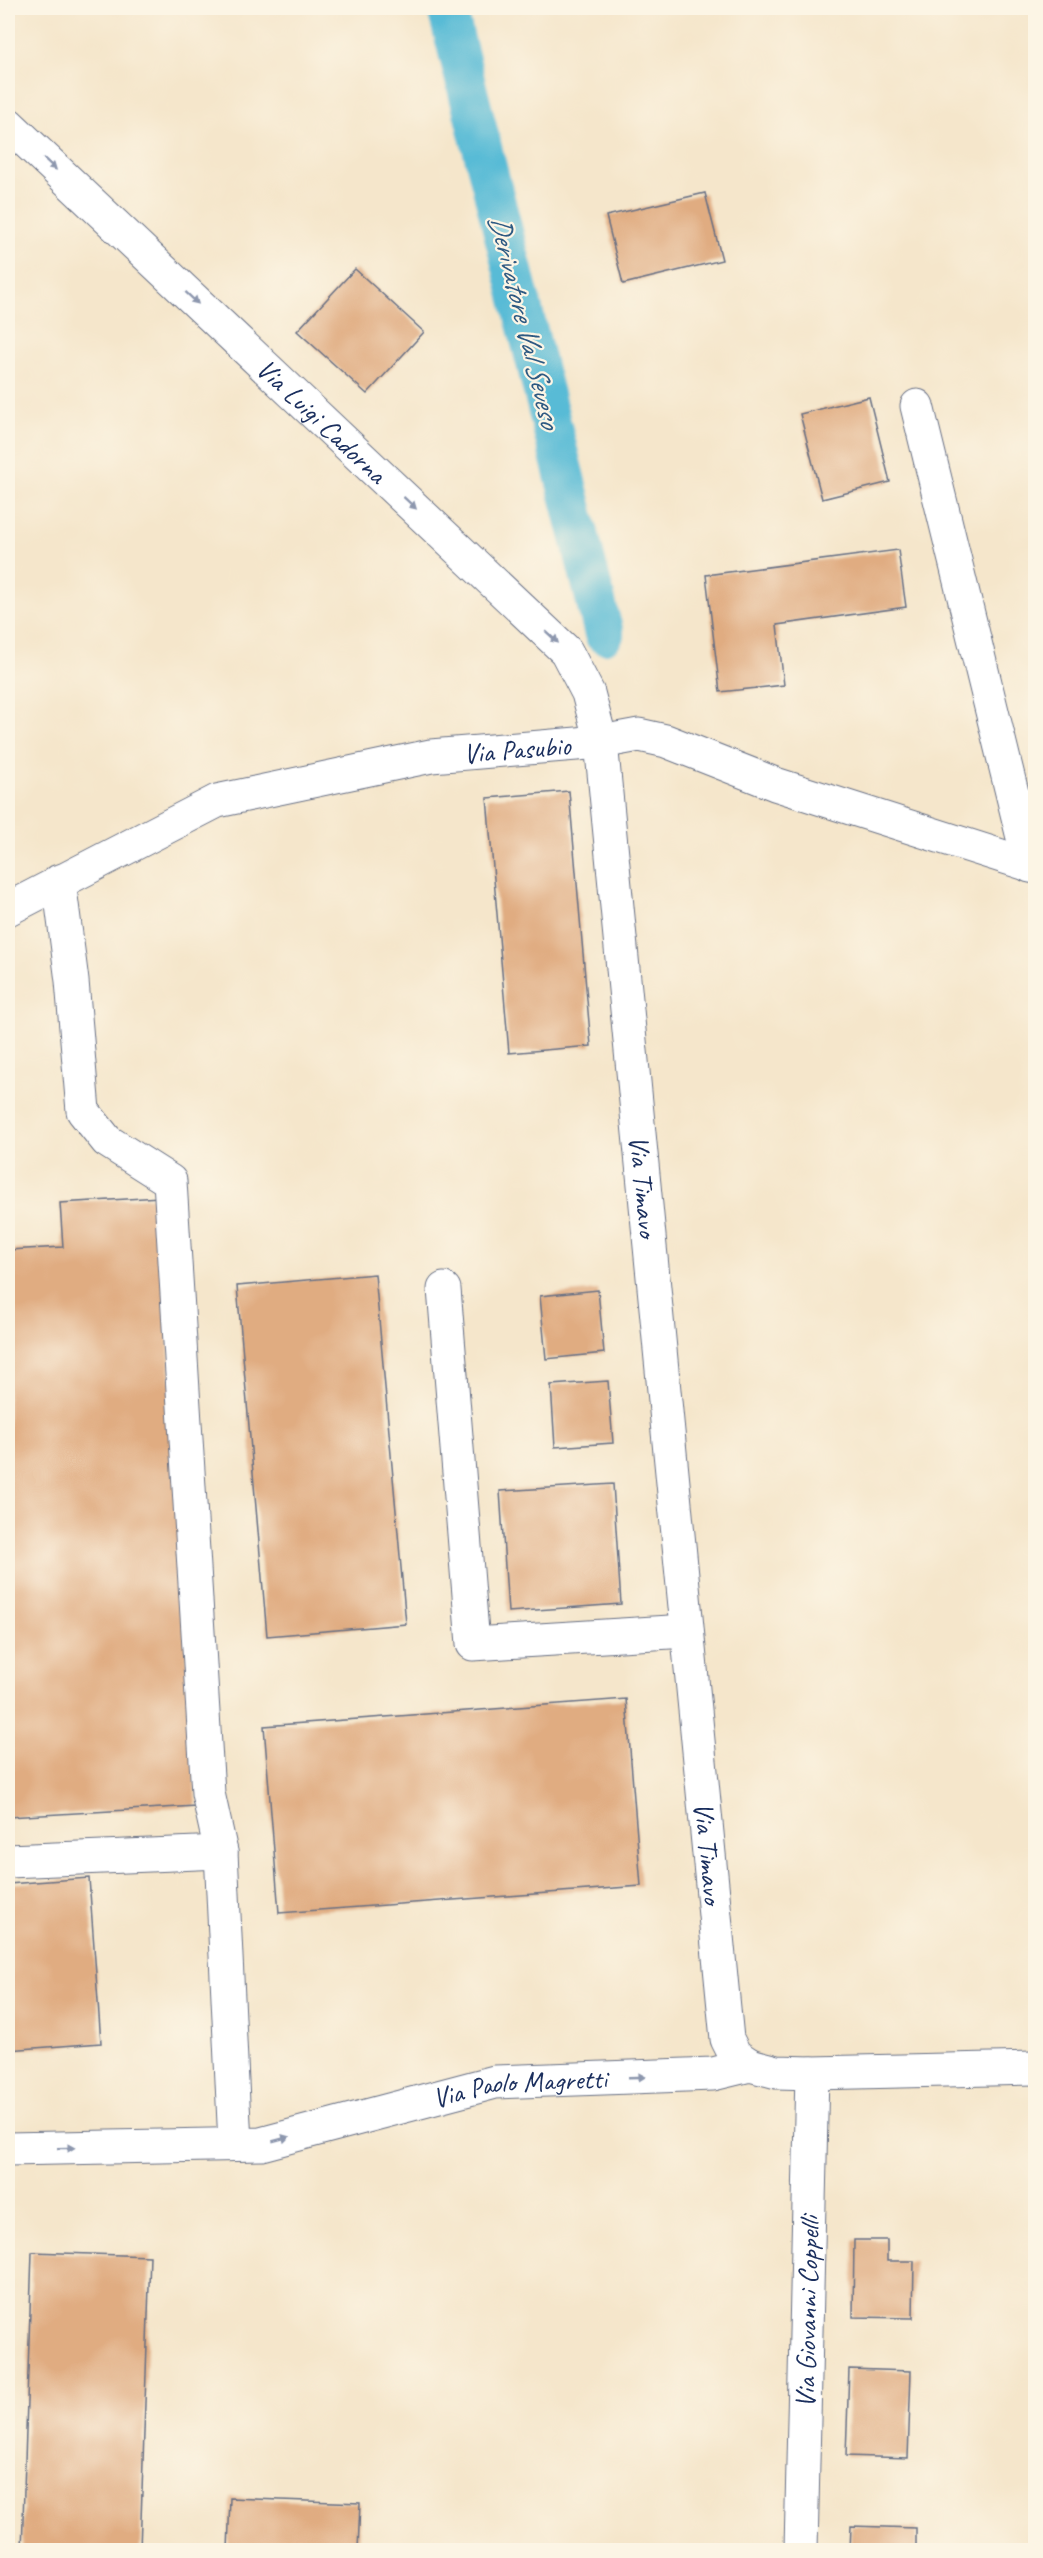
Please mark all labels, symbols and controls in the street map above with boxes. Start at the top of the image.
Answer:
one-way arrow [42,157,57,170]
water label: Derivatore Val Seveso [480,211,571,434]
one-way arrow [185,290,199,304]
street label: Via Luigi Cadorna [250,351,396,492]
one-way arrow [403,496,417,510]
one-way arrow [544,630,559,643]
street label: Via Pasubio [462,727,574,771]
street label: Via Timavo [622,1134,667,1242]
street label: Via Timavo [687,1801,732,1909]
street label: Via Paolo Magretti [428,2060,611,2115]
one-way arrow [627,2072,646,2081]
one-way arrow [272,2133,290,2143]
one-way arrow [56,2143,75,2153]
street label: Via Giovanni Coppelli [787,2212,826,2409]

